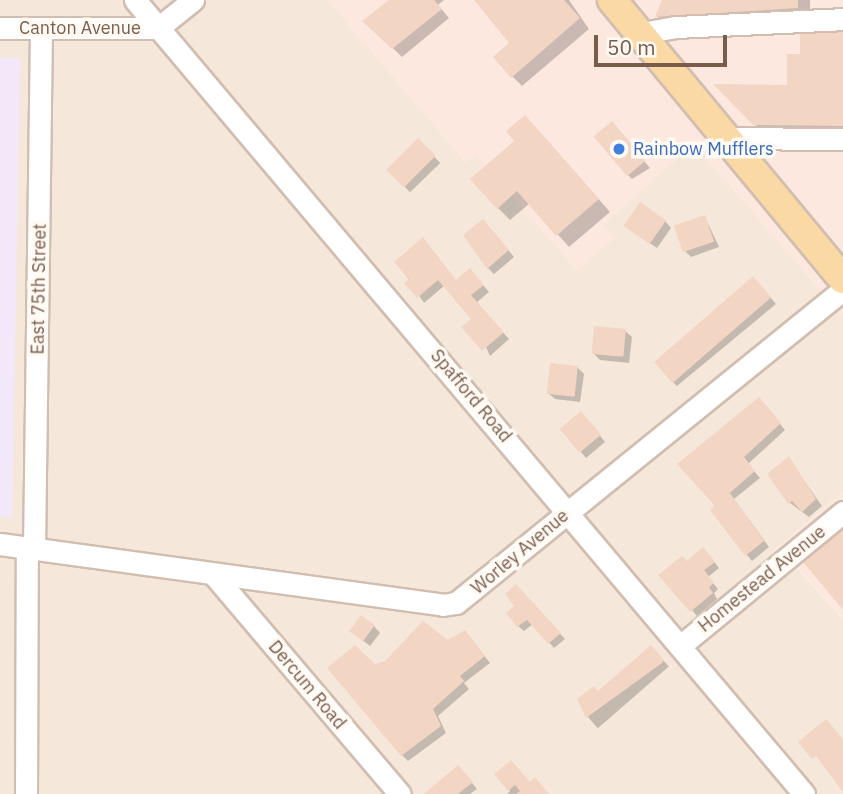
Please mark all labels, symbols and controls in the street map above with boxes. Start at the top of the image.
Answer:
street label: Canton Avenue [19,17,141,39]
scale bar [598,21,731,65]
text: 50 m [607,33,656,61]
place label: Rainbow Mufflers [633,138,774,160]
marker: Rainbow Mufflers [611,141,627,157]
street label: East 75th Street [27,223,51,355]
street label: Spafford Road [426,345,516,447]
street label: Worley Avenue [467,505,573,599]
street label: Homestead Avenue [694,521,830,637]
street label: Dercum Road [264,636,350,734]

